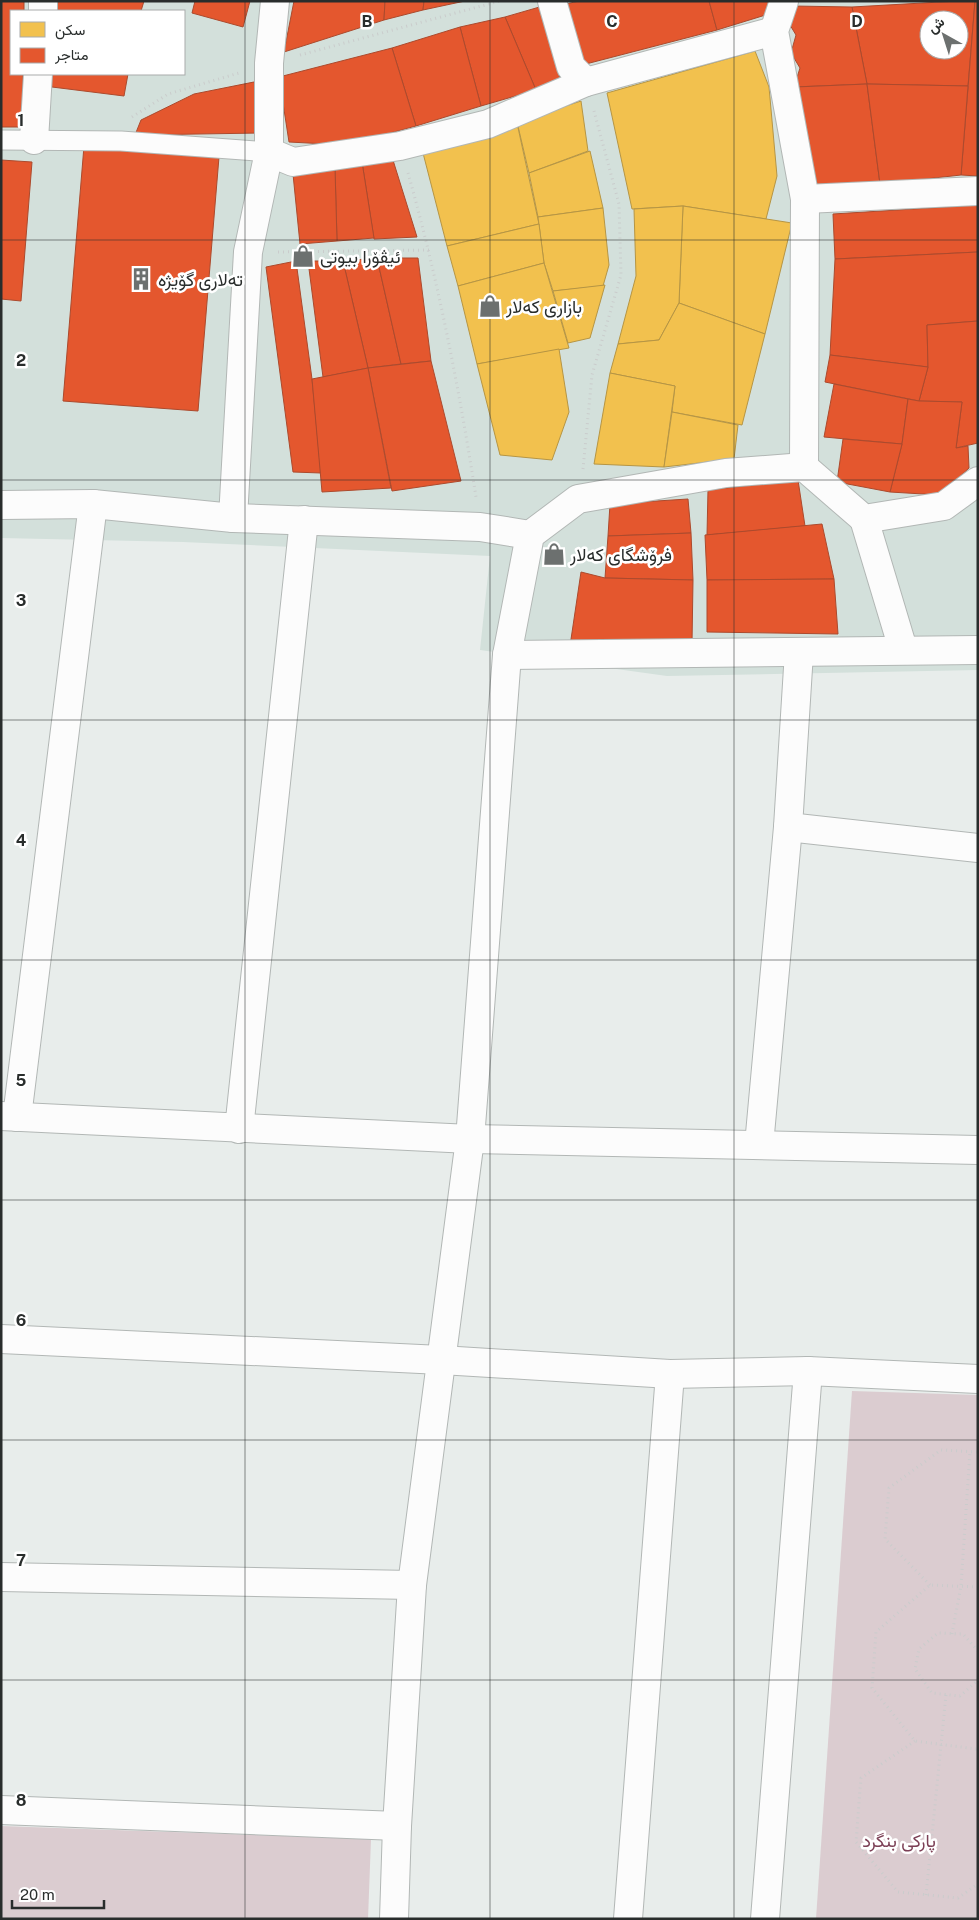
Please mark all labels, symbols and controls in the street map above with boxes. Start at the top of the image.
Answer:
legend [10,10,185,75]
north arrow [919,10,969,60]
text: B [362,12,373,31]
text: C [606,12,618,31]
text: D [851,12,863,31]
text: ش [924,13,948,37]
text: سكن [55,21,85,40]
text: متاجر [54,46,89,64]
text: 1 [18,111,24,130]
shop icon: ئیڤۆرا بیوتی [290,243,316,269]
place label: ئیڤۆرا بیوتی [320,246,401,268]
building icon: تەلاری گۆیژە [128,266,154,292]
place label: تەلاری گۆیژە [158,269,243,291]
shop icon: بازاری کەلار [477,293,503,319]
place label: بازاری کەلار [505,296,582,318]
text: 2 [16,351,26,370]
shop icon: فرۆشگای کەلار [541,541,567,567]
place label: فرۆشگای کەلار [569,544,672,566]
text: 3 [16,591,26,610]
text: 4 [16,831,27,850]
text: 5 [16,1071,27,1090]
text: 6 [16,1311,26,1330]
text: 7 [16,1551,26,1570]
text: 8 [16,1791,27,1810]
park label: پارکی بنگرد [862,1830,936,1853]
scale bar [12,1878,105,1910]
text: 20 m [20,1886,55,1903]

